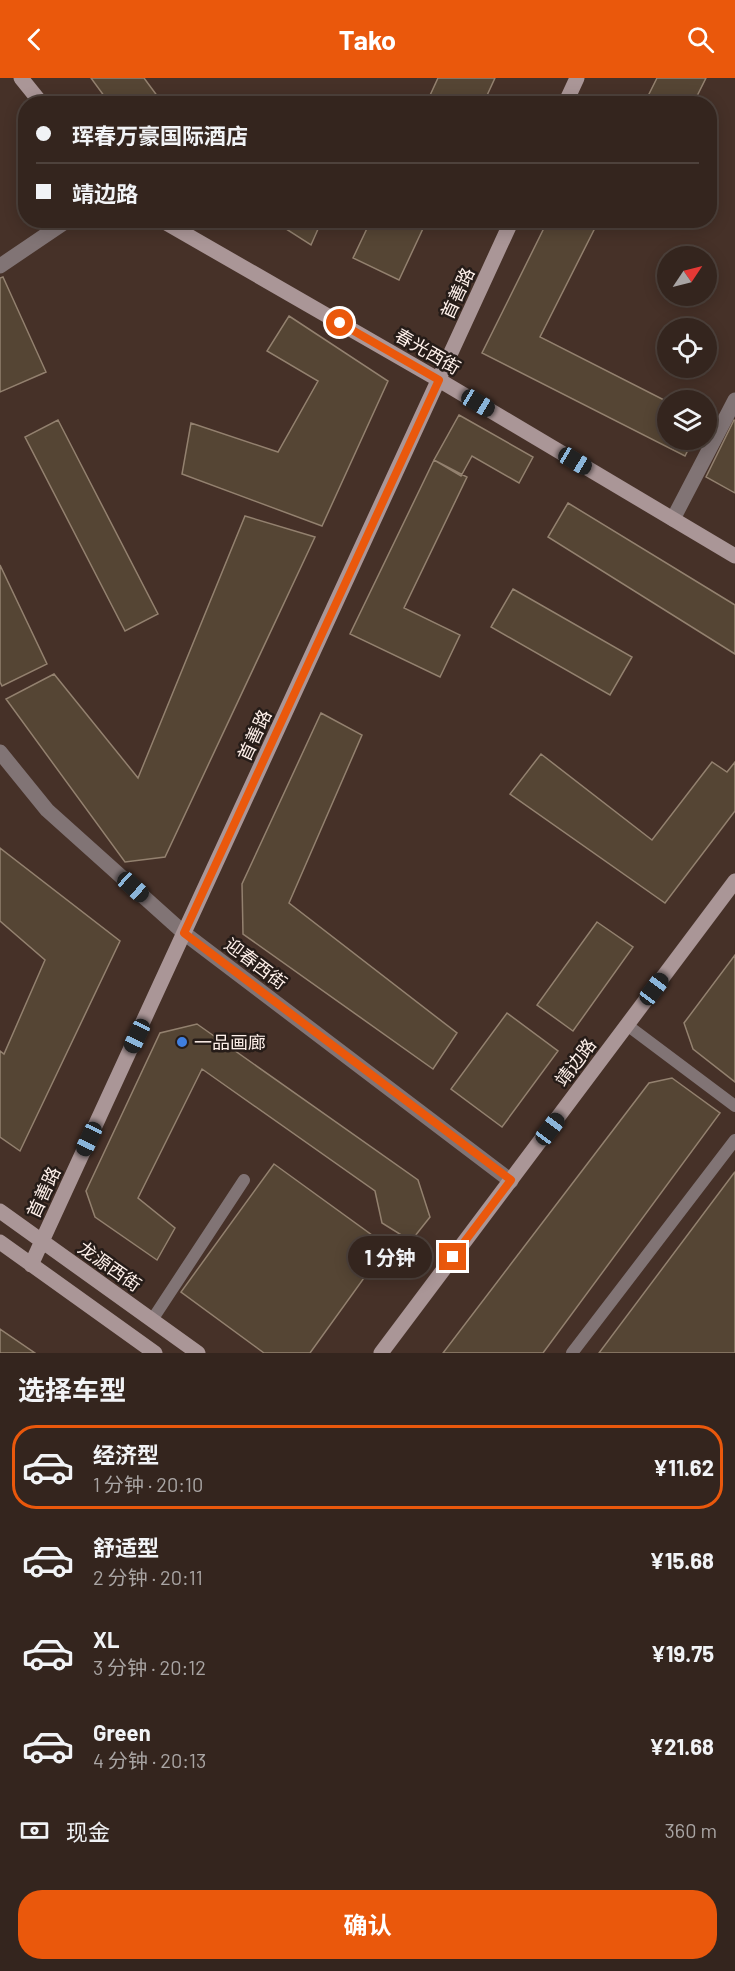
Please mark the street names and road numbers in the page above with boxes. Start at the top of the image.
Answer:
street label: 首善路 [436,264,478,322]
street label: 春光西街 [391,323,465,379]
street label: 首善路 [233,706,275,764]
street label: 迎春西街 [221,933,291,993]
street label: 靖边路 [550,1034,600,1090]
street label: 首善路 [22,1163,64,1221]
street label: 龙源西街 [74,1236,146,1296]

